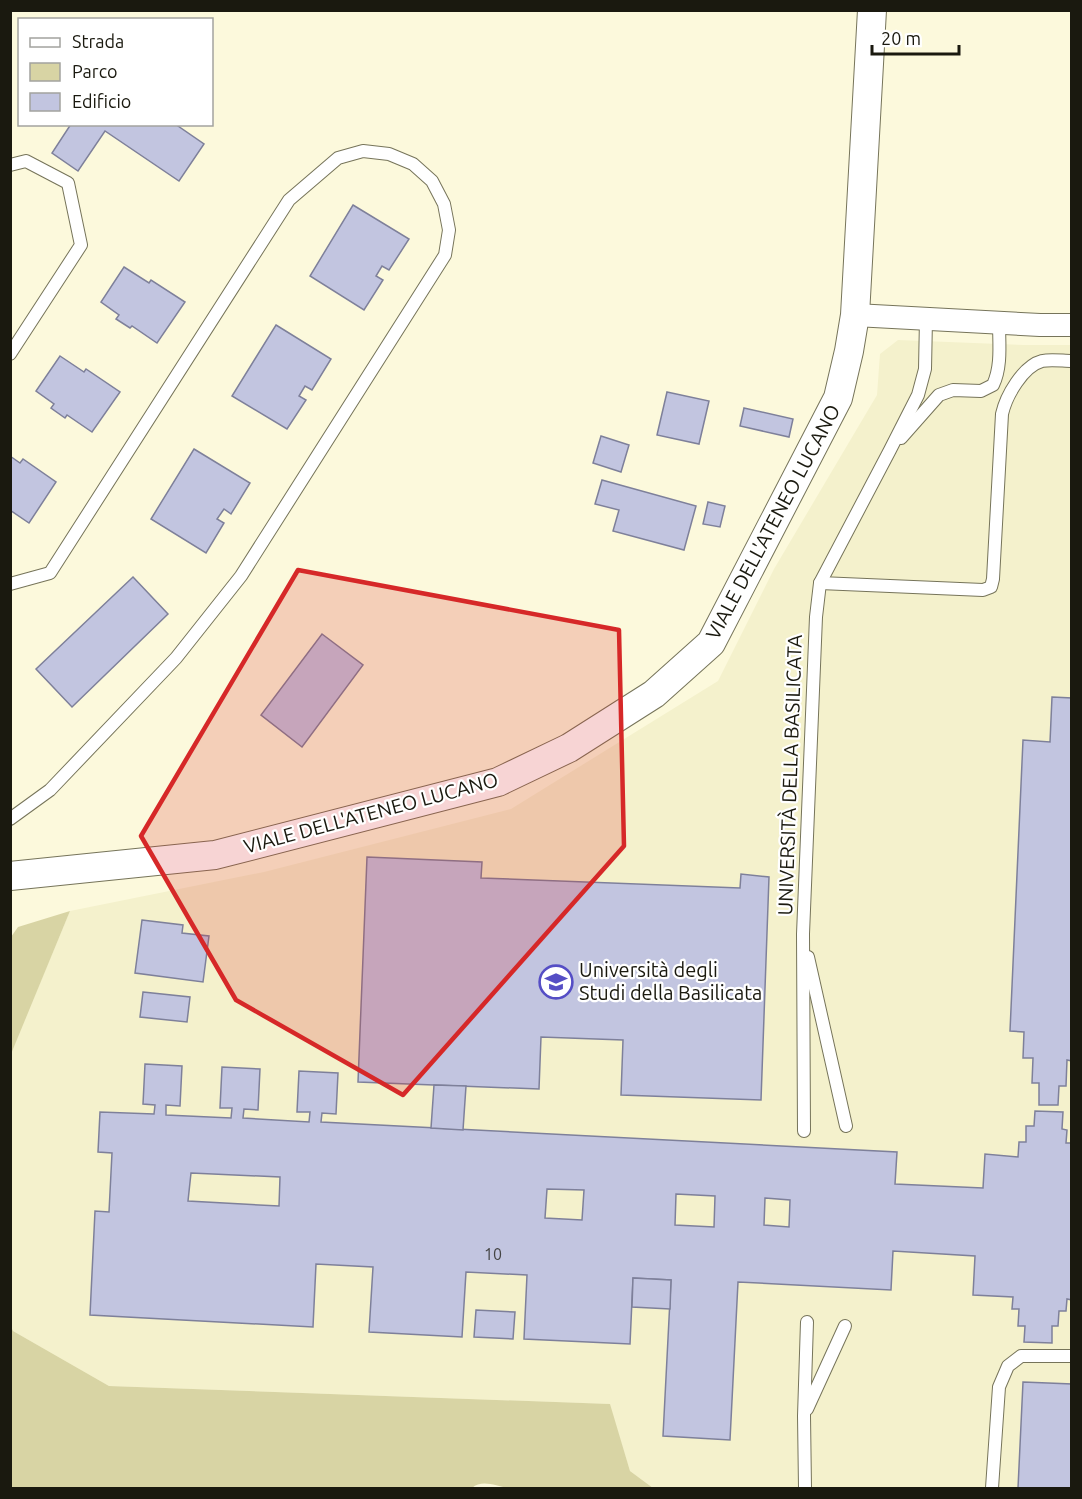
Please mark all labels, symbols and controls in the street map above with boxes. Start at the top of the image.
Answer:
legend [18,18,213,126]
scale bar [872,18,959,56]
text: 20 m [881,28,921,48]
text: Strada [72,31,124,51]
text: Parco [72,61,118,81]
text: Edificio [72,91,131,111]
street label: VIALE DELL'ATENEO LUCANO [701,400,844,643]
street label: UNIVERSITÀ DELLA BASILICATA [773,634,806,916]
street label: VIALE DELL'ATENEO LUCANO [241,767,501,858]
place label: Università degli Studi della Basilicata [579,958,762,1004]
school or university icon: Università degli Studi della Basilicata [538,964,574,1000]
house number: 10 [484,1245,502,1263]

